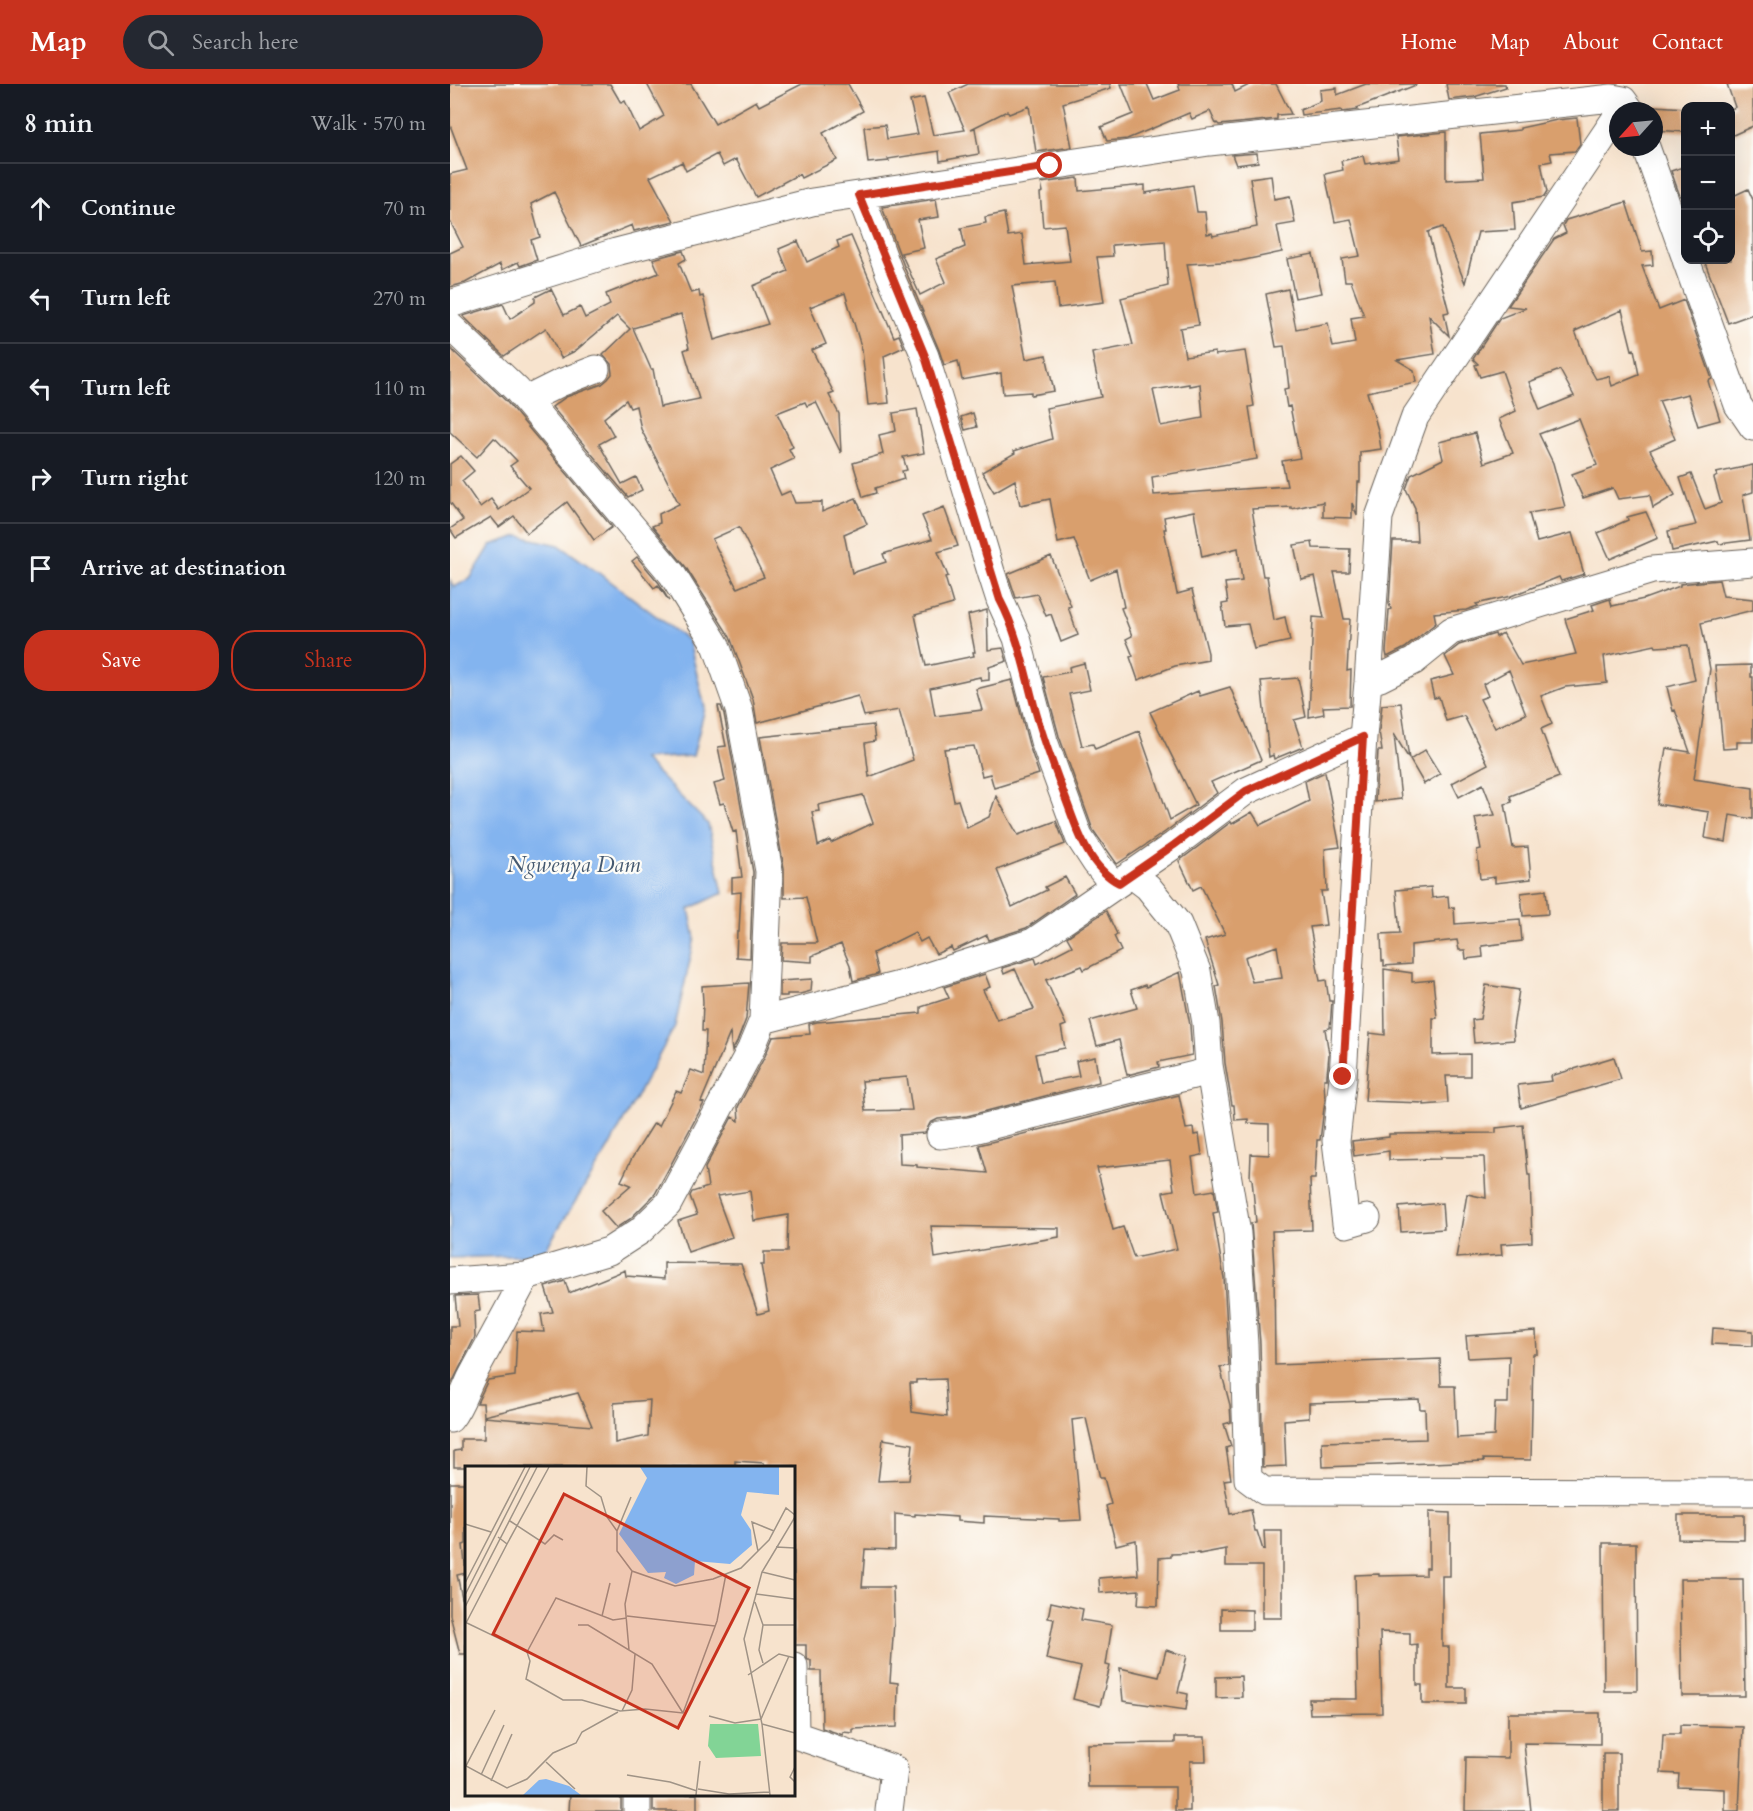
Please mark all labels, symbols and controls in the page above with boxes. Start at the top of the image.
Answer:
search box [123,15,543,69]
text: Map [30,23,87,61]
icon: search [144,26,177,59]
text: Search here [192,27,299,57]
text: Home [1401,28,1457,57]
text: Map [1490,28,1530,57]
text: About [1563,28,1619,57]
text: Contact [1652,28,1723,57]
north arrow [1609,102,1663,156]
map controls [1681,102,1735,264]
button: + [1681,102,1735,156]
text: 8 min [24,106,93,141]
text: Walk · 570 m [311,110,426,137]
route start [1036,152,1062,178]
button: − [1681,156,1735,210]
icon: ahead [24,192,57,225]
text: Continue [81,193,176,223]
text: 70 m [383,195,426,222]
button: locate [1681,210,1735,264]
icon: left [24,282,57,315]
text: Turn left [81,283,170,313]
text: 270 m [373,285,426,312]
icon: left [24,372,57,405]
text: Turn left [81,373,170,403]
text: 110 m [373,375,426,402]
icon: right [24,462,57,495]
text: Turn right [81,463,188,493]
text: 120 m [373,465,426,492]
icon: arrive [24,552,57,585]
text: Arrive at destination [81,553,286,583]
button: Save [24,630,219,691]
button: Share [231,630,426,691]
water label: Ngwenya Dam [507,850,641,880]
route end [1329,1063,1355,1089]
inset map [465,1466,795,1796]

